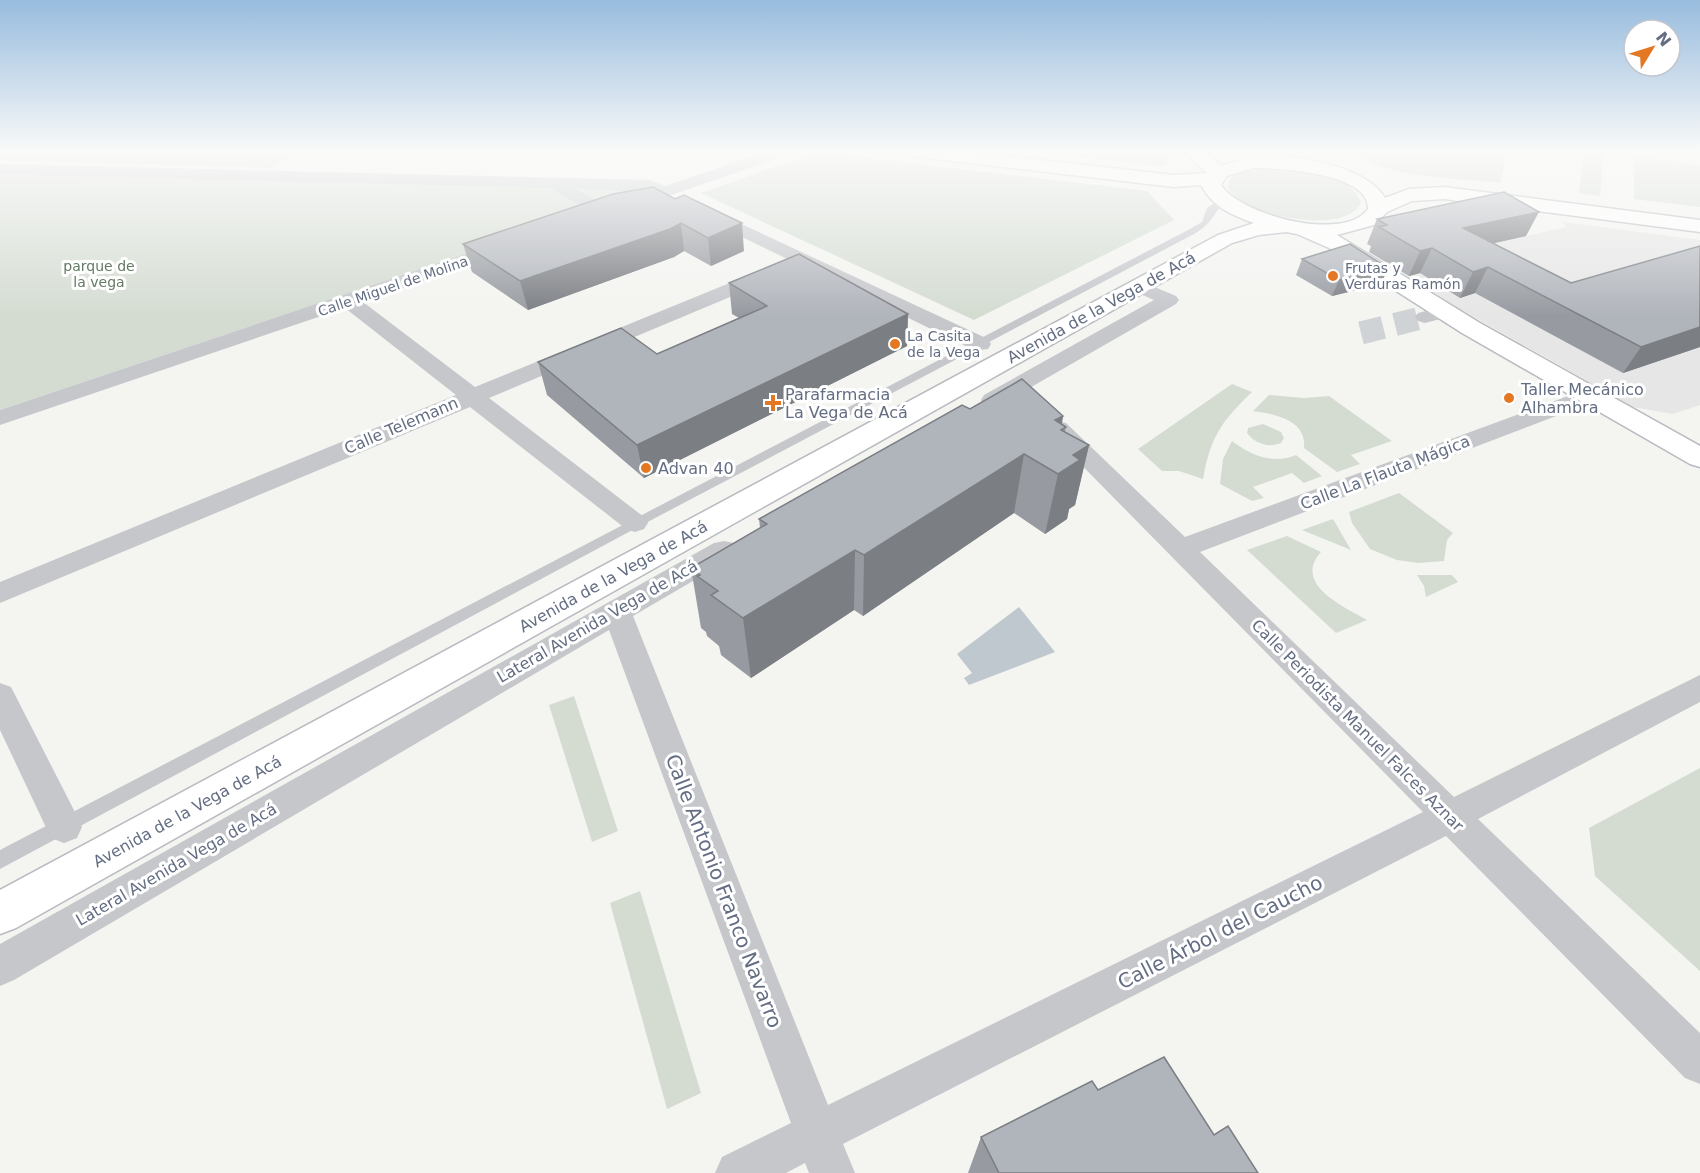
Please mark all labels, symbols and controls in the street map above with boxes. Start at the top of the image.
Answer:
north arrow [1622,18,1682,78]
text: N [1652,28,1675,50]
street label: Avenida de la Vega de Acá [1004,248,1199,367]
street label: Calle Miguel de Molina [316,253,470,319]
park label: parque de la vega [63,258,135,290]
place label: Frutas y Verduras Ramón [1345,260,1461,292]
marker: Frutas y Verduras Ramón [1326,269,1340,283]
place label: La Casita de la Vega [907,328,980,360]
marker: La Casita de la Vega [888,337,902,351]
place label: Taller Mecánico Alhambra [1520,380,1644,417]
place label: Parafarmacia La Vega de Acá [785,385,908,422]
marker: Taller Mecánico Alhambra [1502,391,1516,405]
street label: Calle Telemann [341,393,461,458]
marker: Parafarmacia La Vega de Acá [766,396,780,410]
street label: Calle La Flauta Mágica [1298,431,1473,514]
place label: Advan 40 [658,459,734,478]
marker: Advan 40 [639,461,653,475]
street label: Avenida de la Vega de Acá [516,517,711,636]
street label: Lateral Avenida Vega de Acá [493,556,701,687]
street label: Calle Periodista Manuel Falces Aznar [1248,615,1468,836]
street label: Calle Antonio Franco Navarro [661,751,787,1031]
street label: Avenida de la Vega de Acá [90,752,285,871]
street label: Lateral Avenida Vega de Acá [72,799,280,930]
street label: Calle Árbol del Caucho [1114,870,1326,994]

